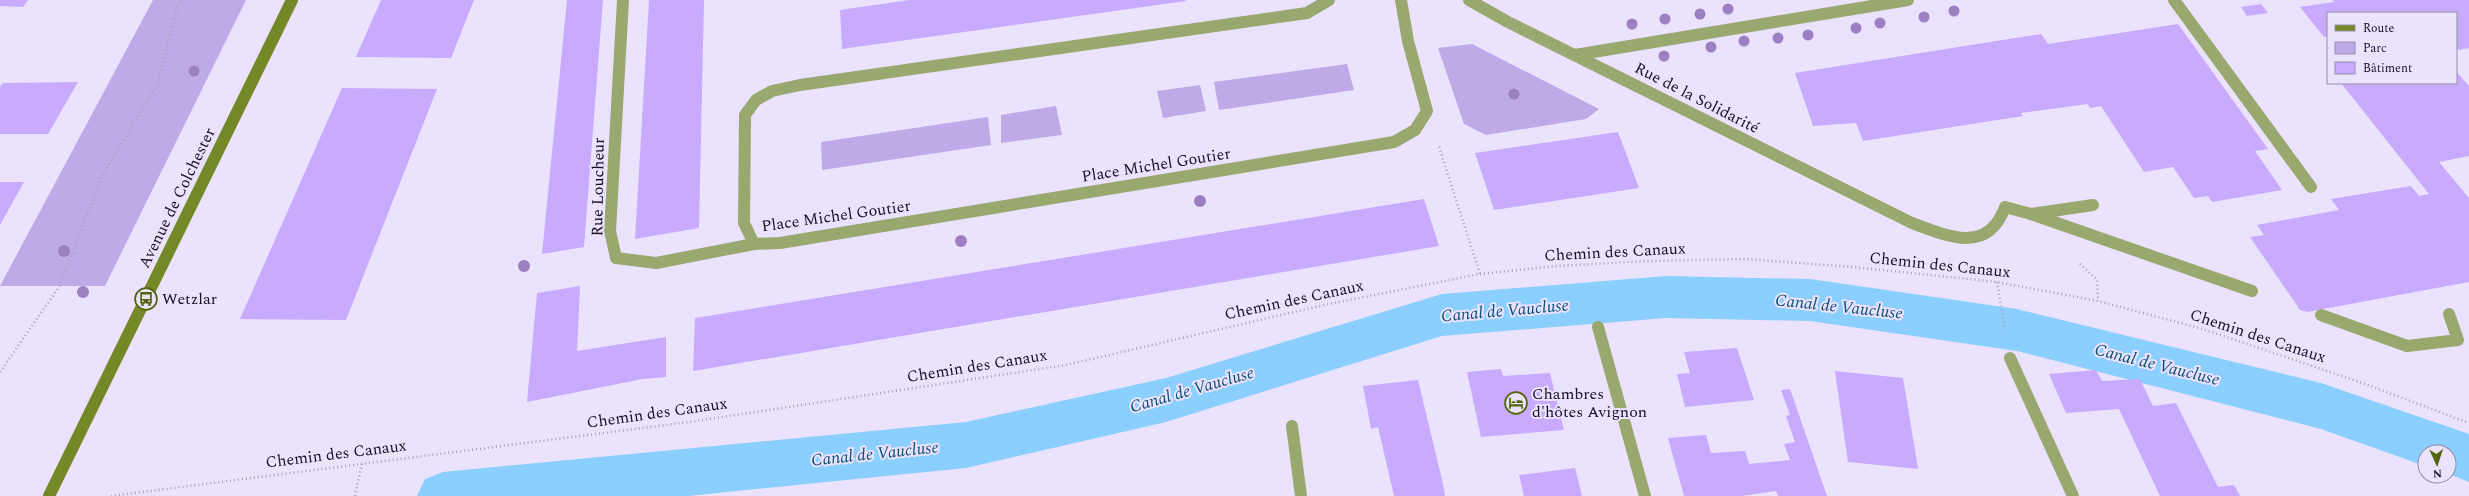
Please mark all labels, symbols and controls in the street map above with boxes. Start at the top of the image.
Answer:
legend [2327,12,2457,84]
text: Route [2363,19,2394,38]
text: Parc [2363,39,2387,58]
street label: Rue de la Solidarité [1630,56,1764,140]
text: Bâtiment [2363,59,2412,78]
street label: Avenue de Colchester [133,124,221,272]
street label: Rue Loucheur [585,137,611,237]
street label: Place Michel Goutier [1080,141,1232,189]
street label: Place Michel Goutier [760,194,912,238]
street label: Chemin des Canaux [1544,236,1686,268]
street label: Chemin des Canaux [1868,246,2012,284]
street label: Chemin des Canaux [1222,274,1366,326]
bus stop icon: Wetzlar [133,286,159,312]
place label: Wetzlar [162,287,217,311]
water label: Canal de Vaucluse [1774,287,1904,327]
water label: Canal de Vaucluse [1440,292,1570,330]
street label: Chemin des Canaux [2187,303,2329,369]
water label: Canal de Vaucluse [2092,337,2222,393]
street label: Chemin des Canaux [905,343,1049,389]
water label: Canal de Vaucluse [1127,360,1257,420]
place label: Chambres d'hôtes Avignon [1532,382,1647,424]
hotel icon: Chambres d'hôtes Avignon [1503,390,1529,416]
street label: Chemin des Canaux [585,391,729,435]
street label: Chemin des Canaux [264,433,408,475]
water label: Canal de Vaucluse [810,434,940,474]
north arrow [2417,444,2457,484]
text: N [2433,465,2442,482]

